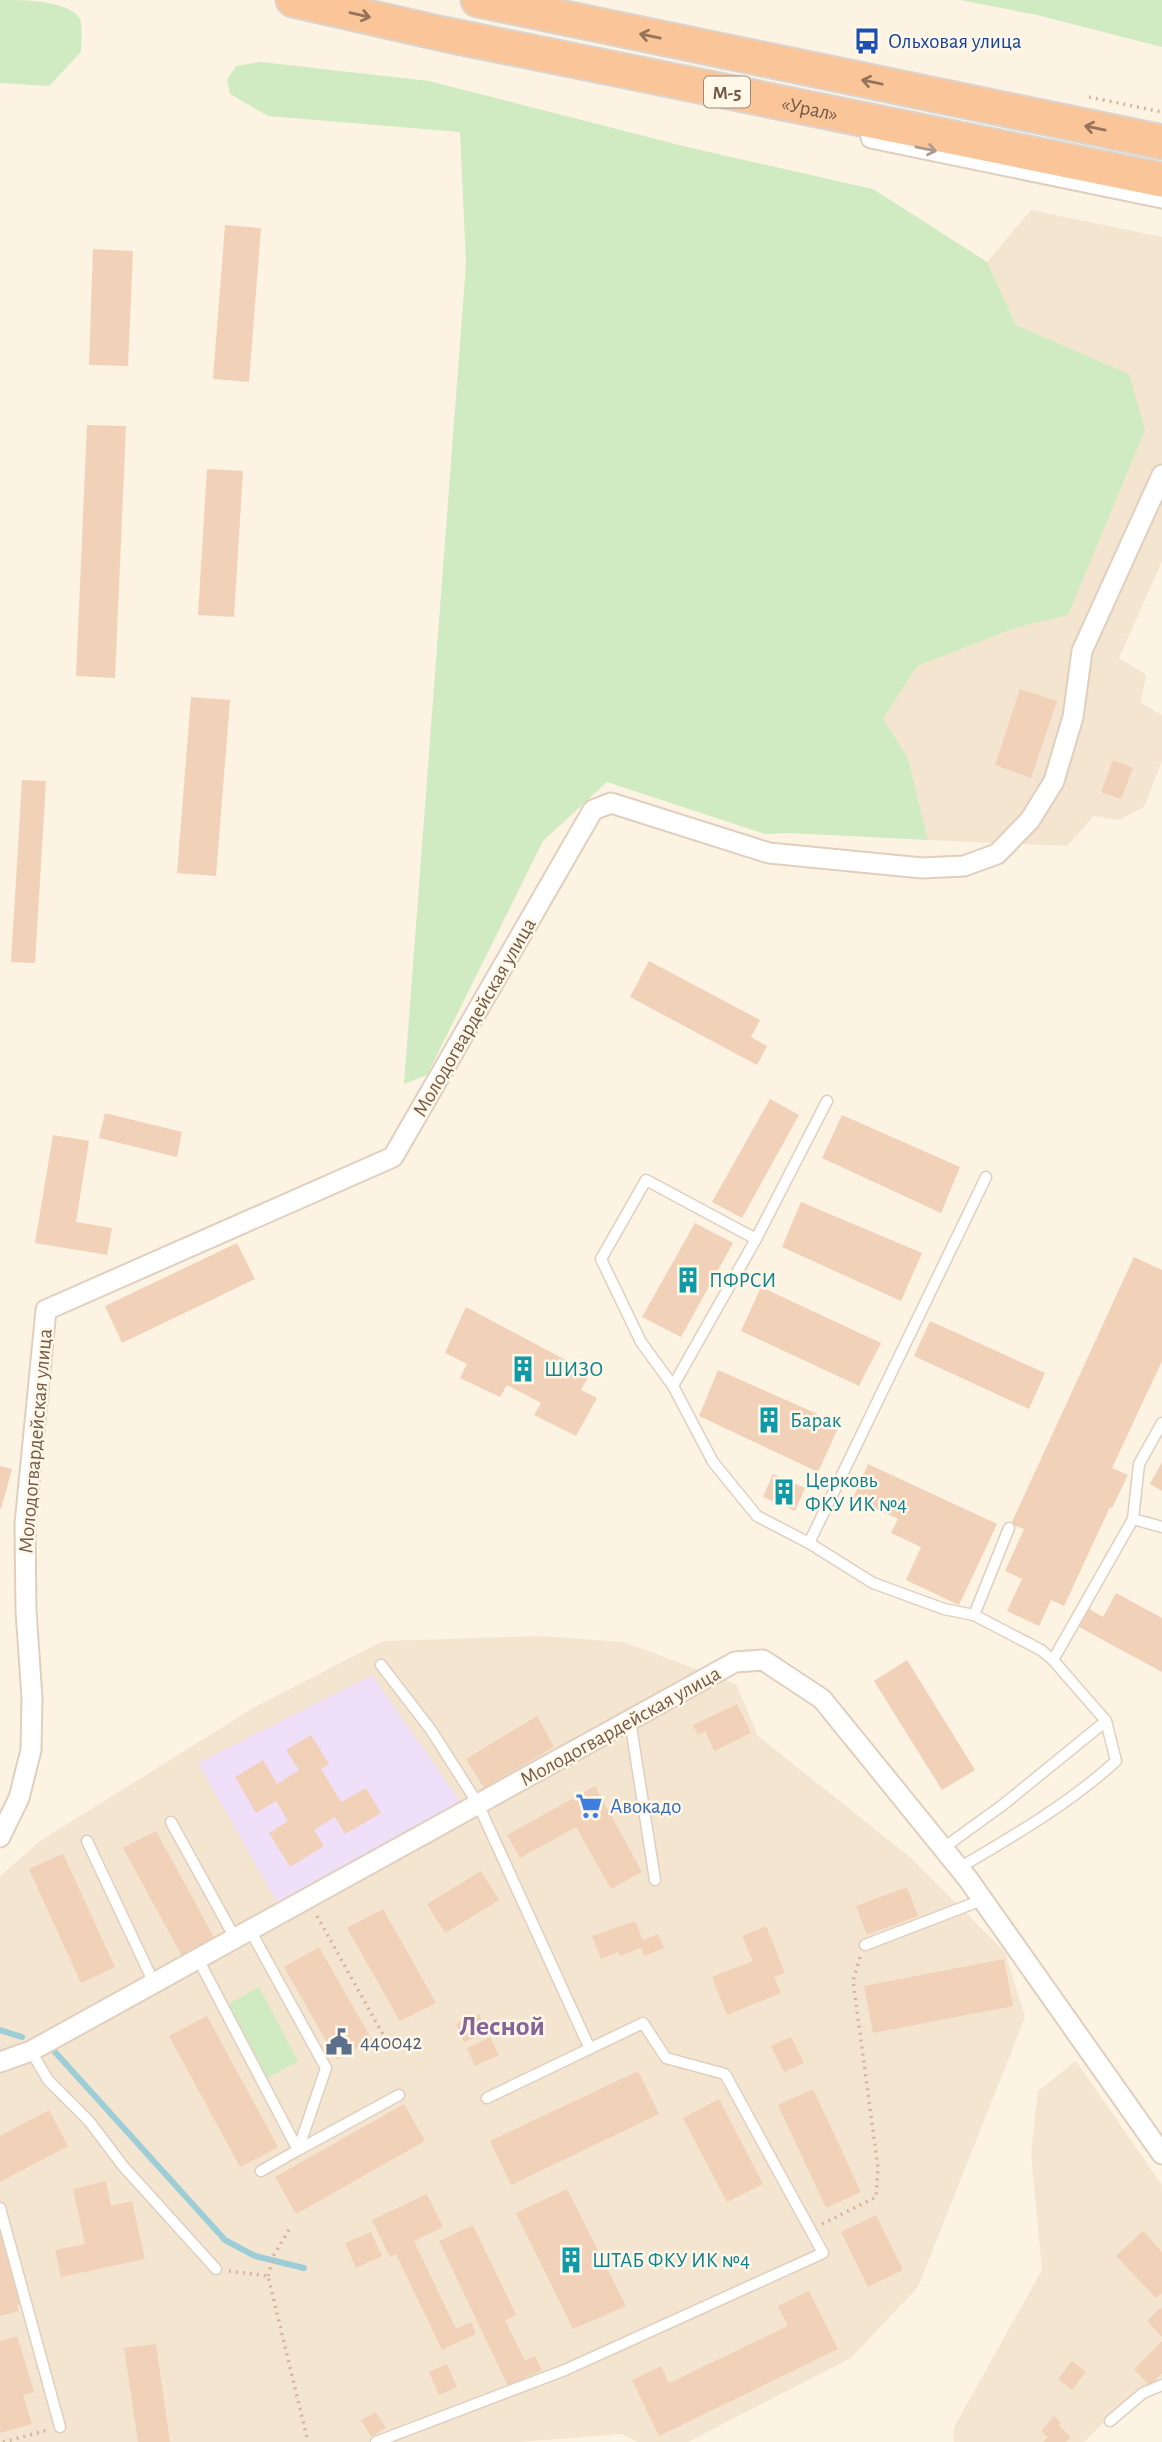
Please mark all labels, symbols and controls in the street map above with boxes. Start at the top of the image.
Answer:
one-way arrow [348,9,371,22]
bus stop icon: Ольховая улица [852,26,882,56]
one-way arrow [639,28,662,42]
place label: Ольховая улица [888,31,1022,52]
one-way arrow [861,75,884,89]
road number: М-5 [704,76,750,108]
street label: «Урал» [779,93,840,125]
one-way arrow [1084,121,1107,135]
one-way arrow [914,143,937,157]
street label: Молодогвардейская улица [409,914,540,1120]
building icon: ПФРСИ [673,1265,703,1295]
place label: ПФРСИ [709,1270,776,1291]
street label: Молодогвардейская улица [15,1327,56,1554]
building icon: ШИЗО [508,1354,538,1384]
place label: ШИЗО [544,1359,603,1380]
building icon: Барак [754,1405,784,1435]
place label: Барак [790,1410,842,1431]
place label: Церковь ФКУ ИК №4 [805,1470,907,1515]
building icon: Церковь ФКУ ИК №4 [769,1477,799,1507]
street label: Молодогвардейская улица [516,1662,724,1790]
supermarket icon: Авокадо [574,1791,604,1821]
place label: Авокадо [610,1796,681,1817]
district label: Лесной [459,2013,545,2041]
public building icon: 440042 [324,2027,354,2057]
place label: 440042 [360,2032,422,2053]
building icon: ШТАБ ФКУ ИК №4 [556,2245,586,2275]
place label: ШТАБ ФКУ ИК №4 [592,2250,750,2271]

